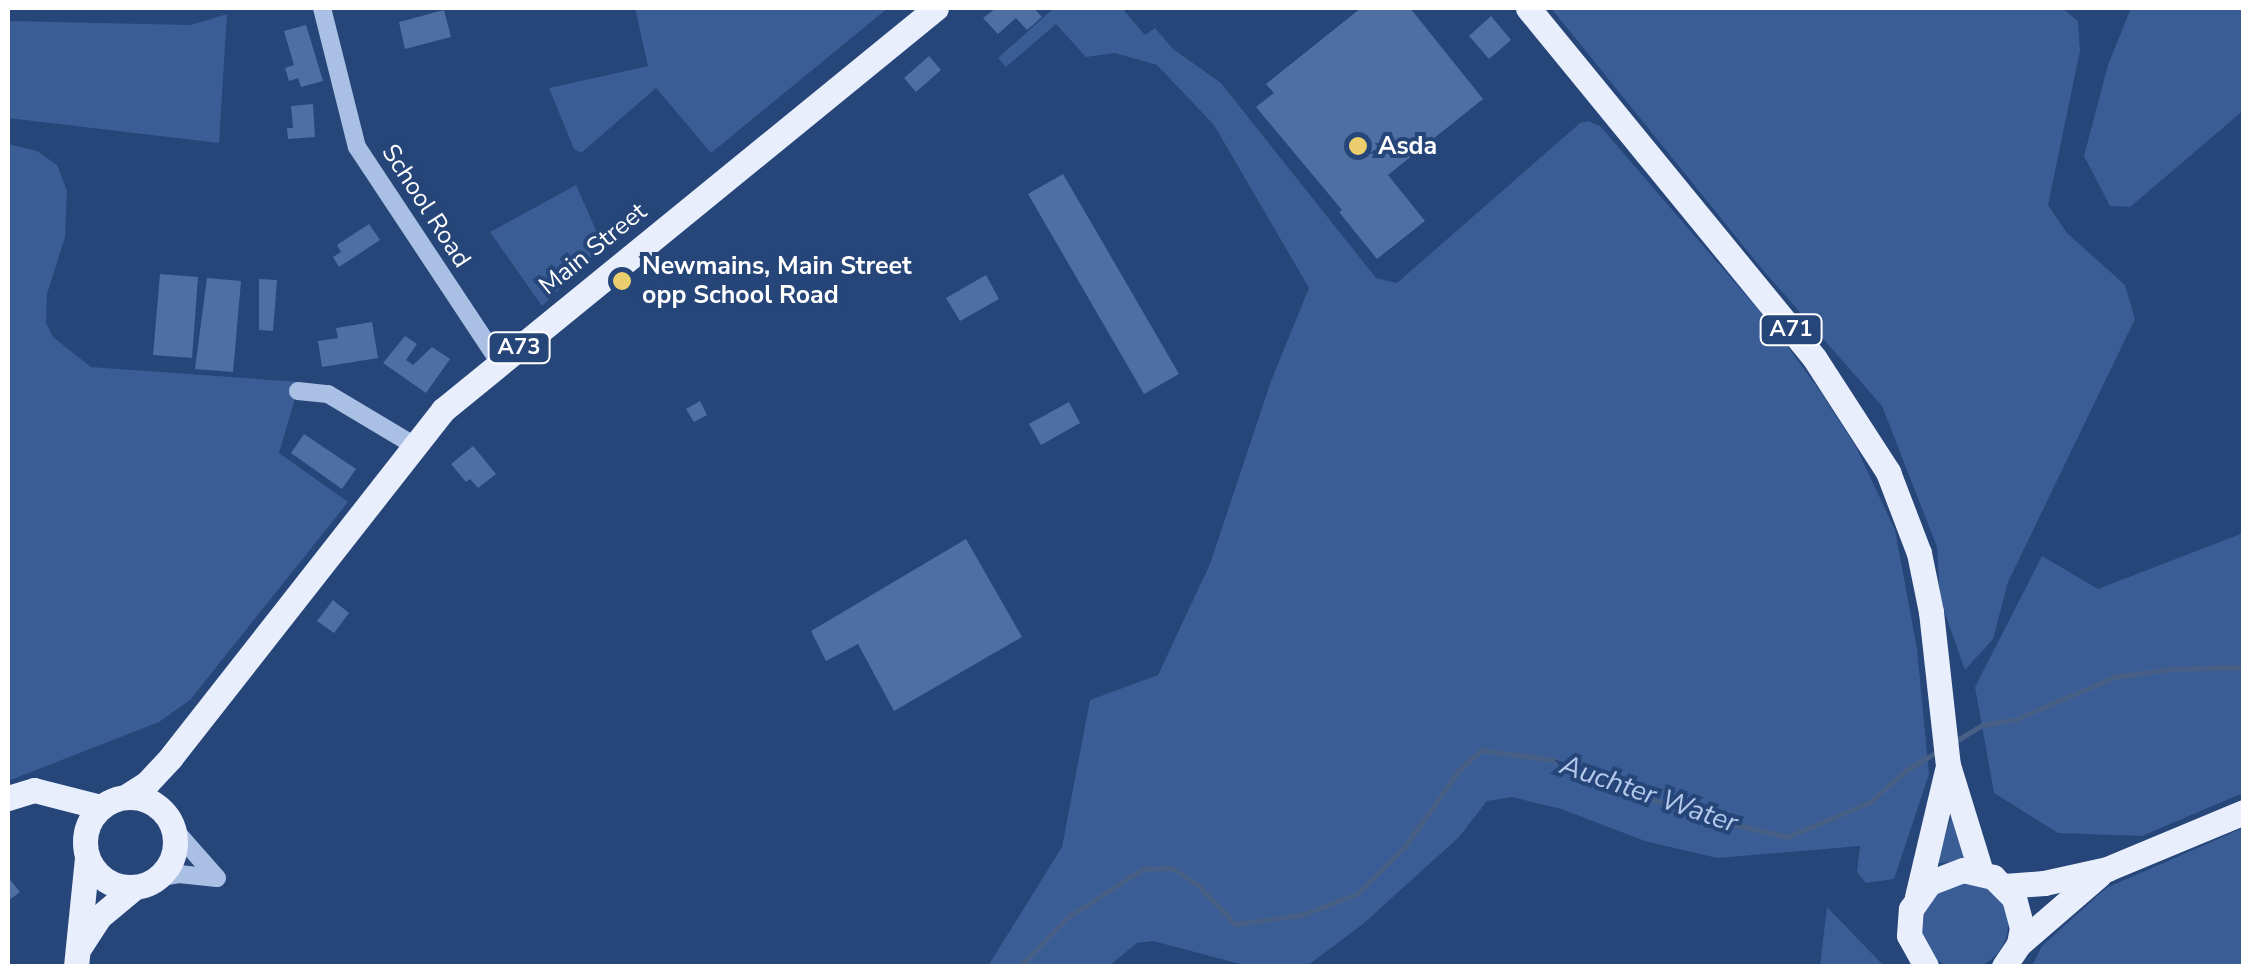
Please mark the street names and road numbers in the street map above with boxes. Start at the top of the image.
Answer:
street label: School Road [375,139,477,273]
street label: Main Street [533,197,653,301]
road number: A71 [1758,313,1824,347]
road number: A73 [486,331,552,365]

